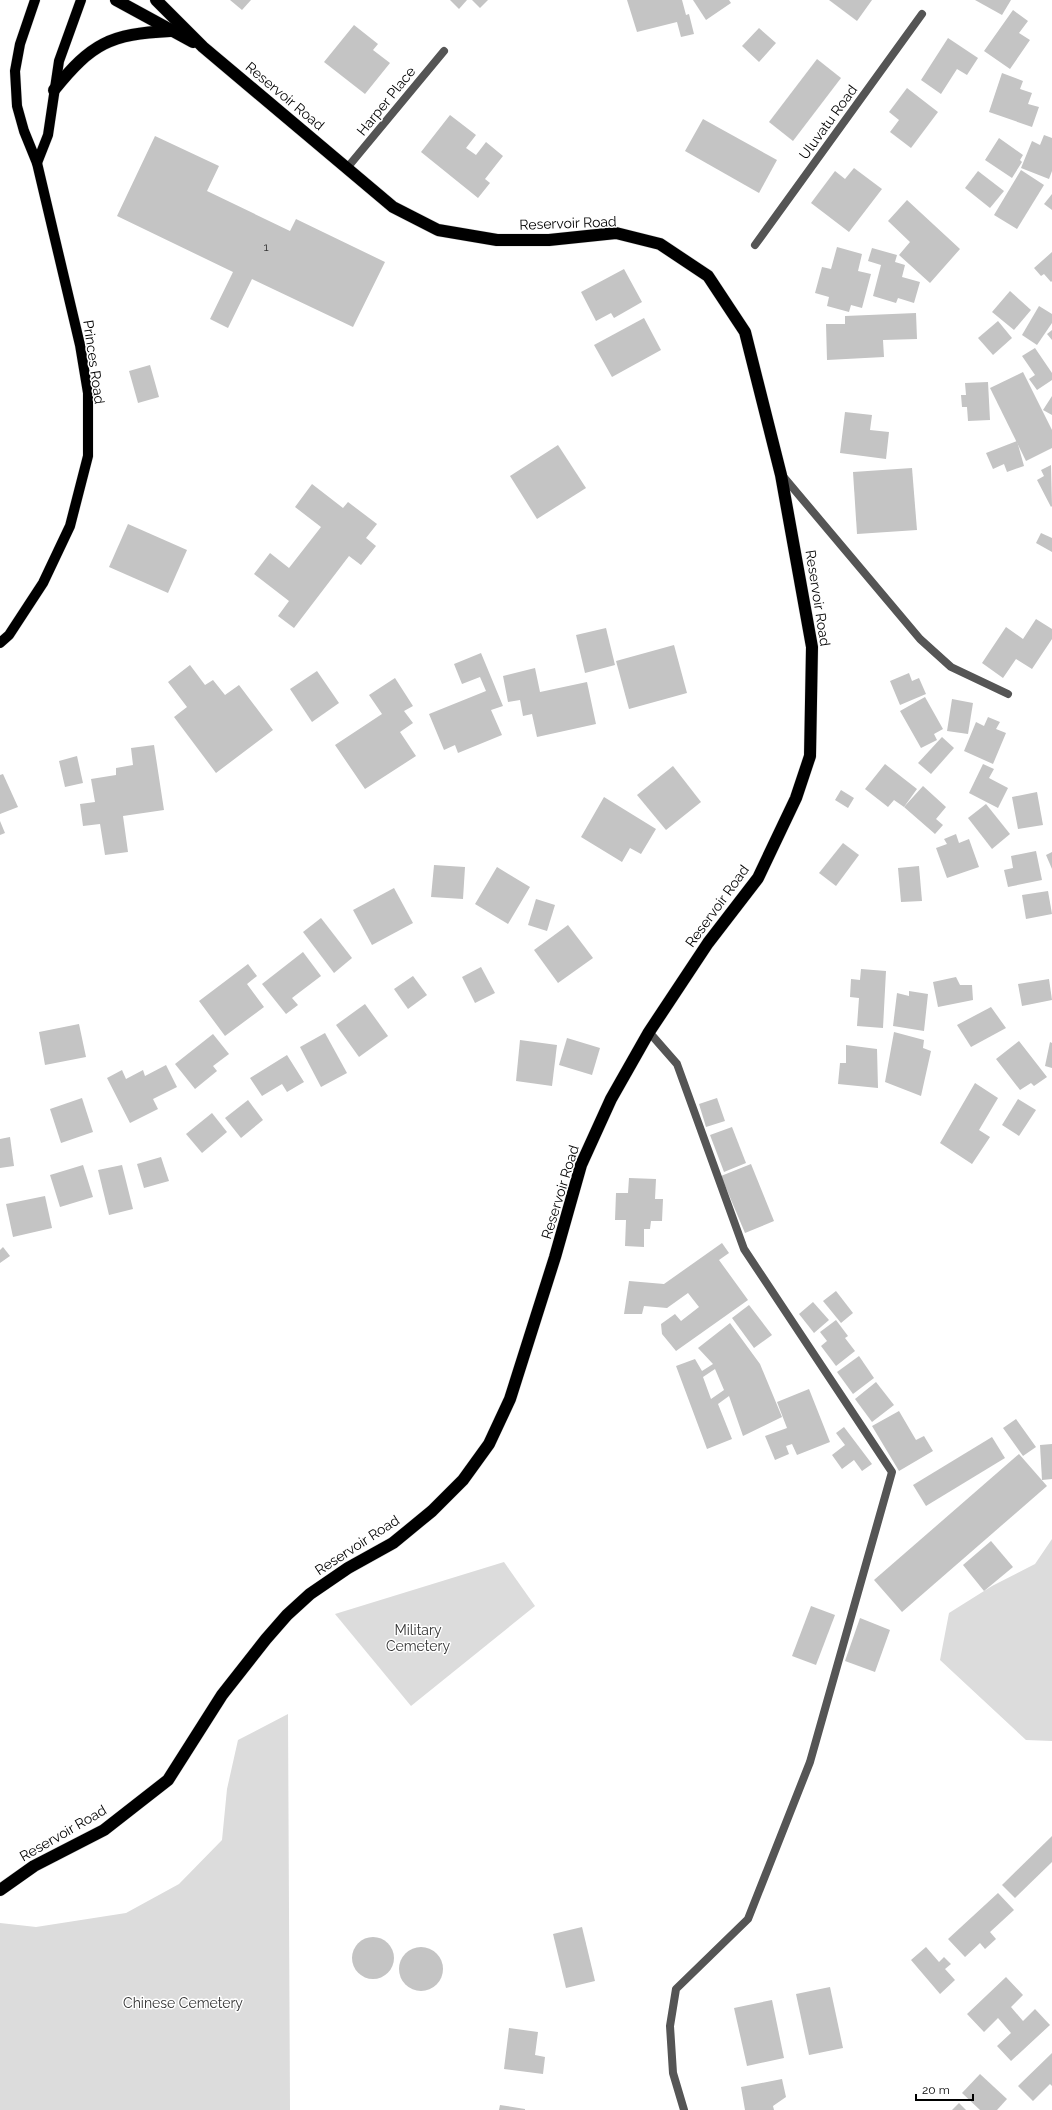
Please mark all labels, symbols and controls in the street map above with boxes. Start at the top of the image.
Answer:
street label: Reservoir Road [243,59,327,133]
street label: Harper Place [353,63,419,139]
street label: Uluvatu Road [796,82,860,162]
street label: Reservoir Road [519,213,617,233]
house number: 1 [263,240,269,254]
street label: Princes Road [80,319,108,405]
street label: Reservoir Road [802,549,834,647]
street label: Reservoir Road [682,862,752,950]
street label: Reservoir Road [538,1143,582,1241]
street label: Reservoir Road [312,1512,402,1578]
park label: Military Cemetery [386,1622,450,1654]
street label: Reservoir Road [17,1802,109,1864]
park label: Chinese Cemetery [123,1995,243,2011]
scale bar [916,2076,973,2102]
text: 20 m [922,2083,950,2097]

